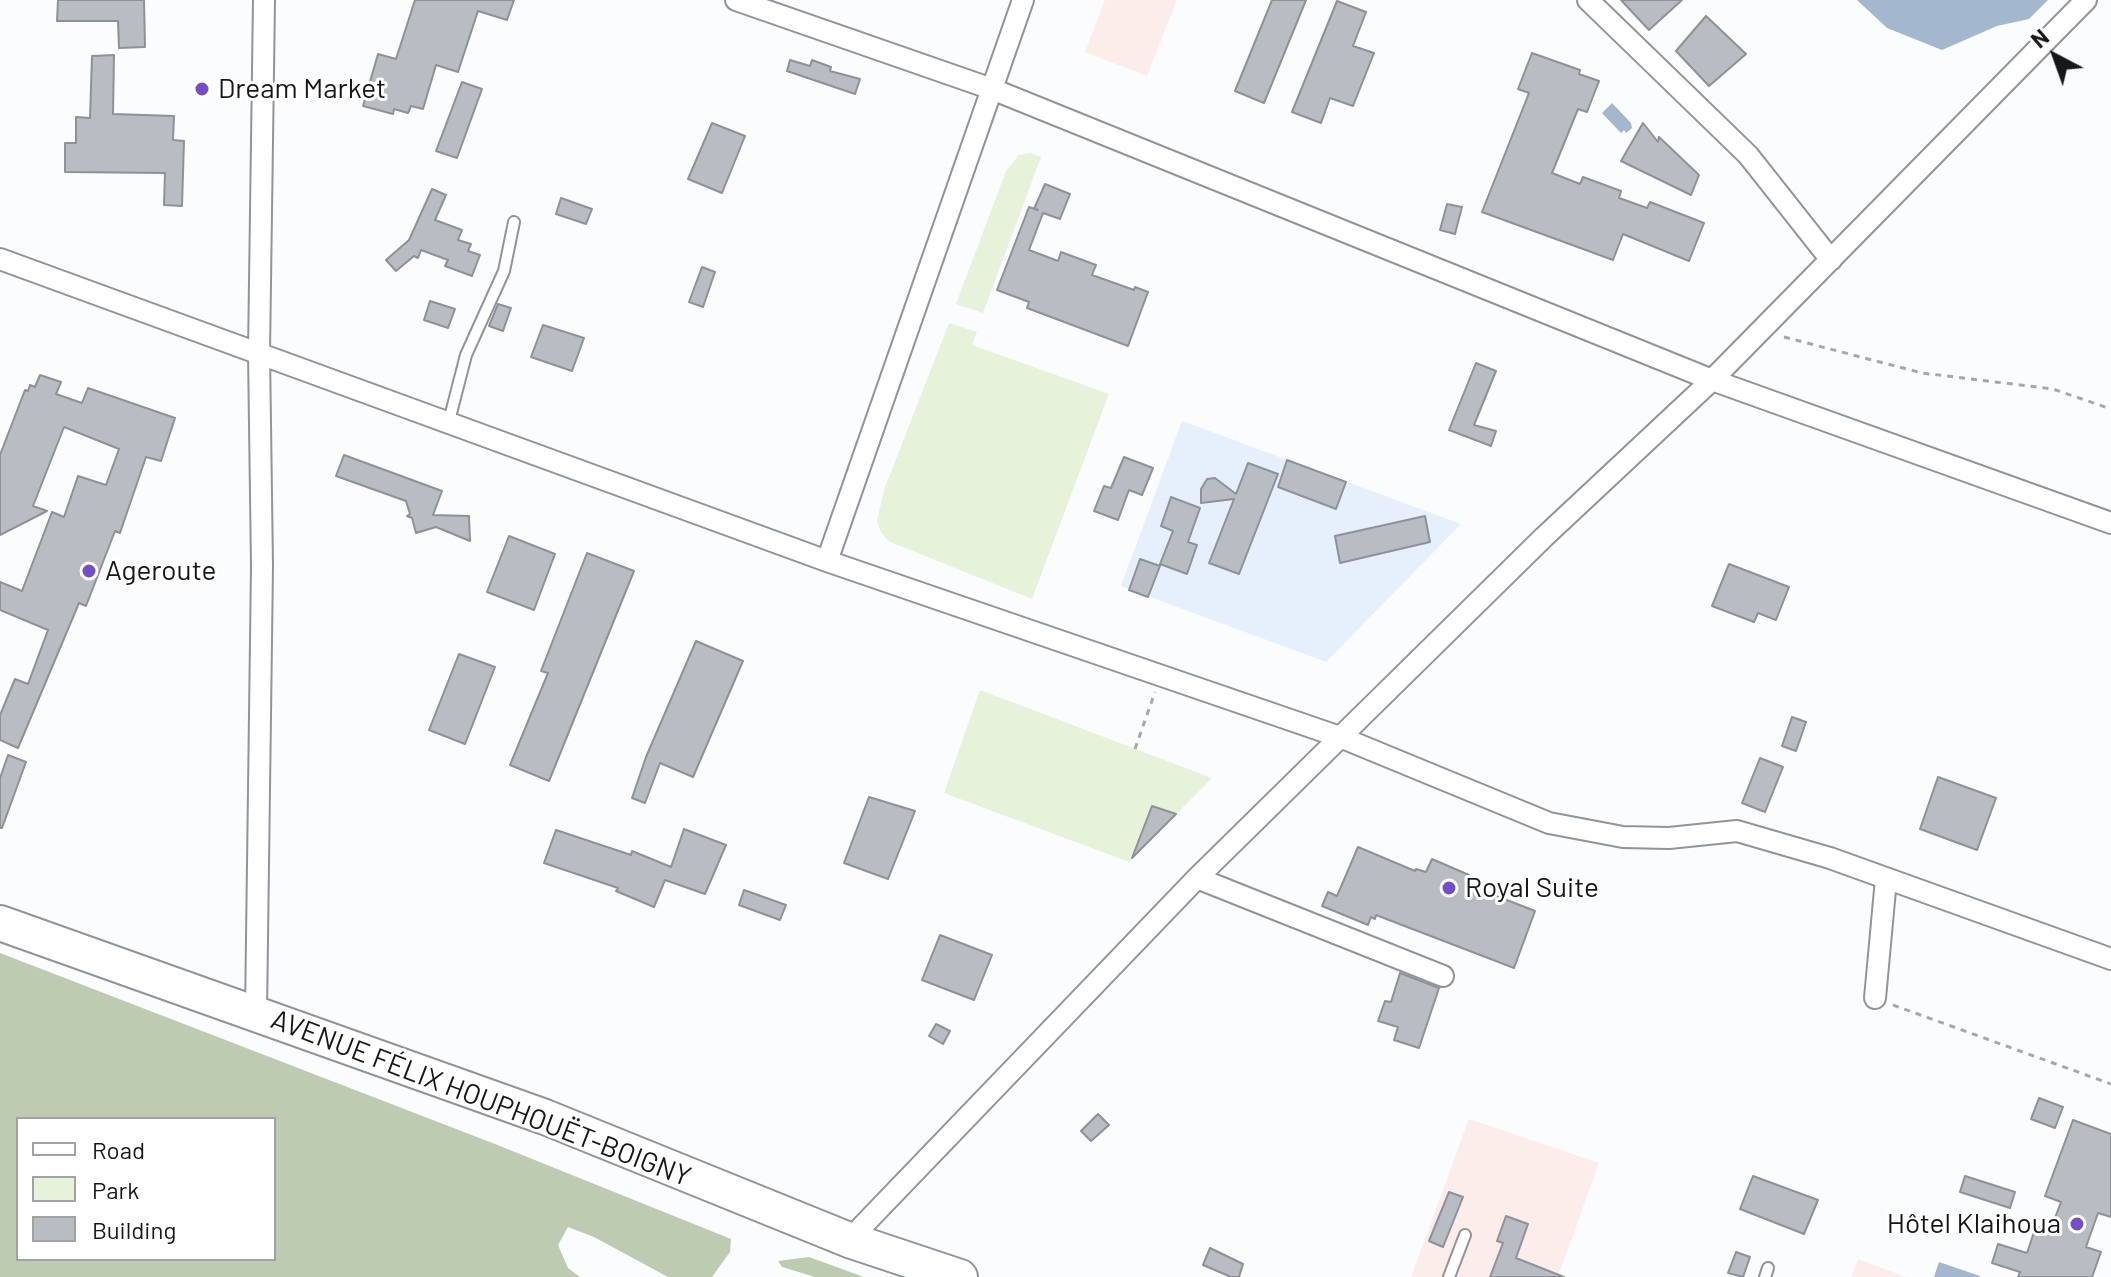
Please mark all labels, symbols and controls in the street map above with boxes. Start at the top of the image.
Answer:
north arrow [2015,16,2095,96]
text: N [2025,23,2053,53]
place label: Dream Market [218,72,386,106]
marker: Dream Market [193,80,211,98]
place label: Ageroute [105,554,216,588]
marker: Ageroute [80,562,98,580]
place label: Royal Suite [1465,871,1599,905]
marker: Royal Suite [1440,879,1458,897]
street label: AVENUE FÉLIX HOUPHOUËT-BOIGNY [266,1002,696,1194]
legend [16,1117,276,1261]
text: Road [92,1135,145,1164]
text: Park [92,1175,139,1204]
place label: Hôtel Klaihoua [1887,1207,2061,1241]
text: Building [92,1215,176,1244]
marker: Hôtel Klaihoua [2068,1215,2086,1233]

